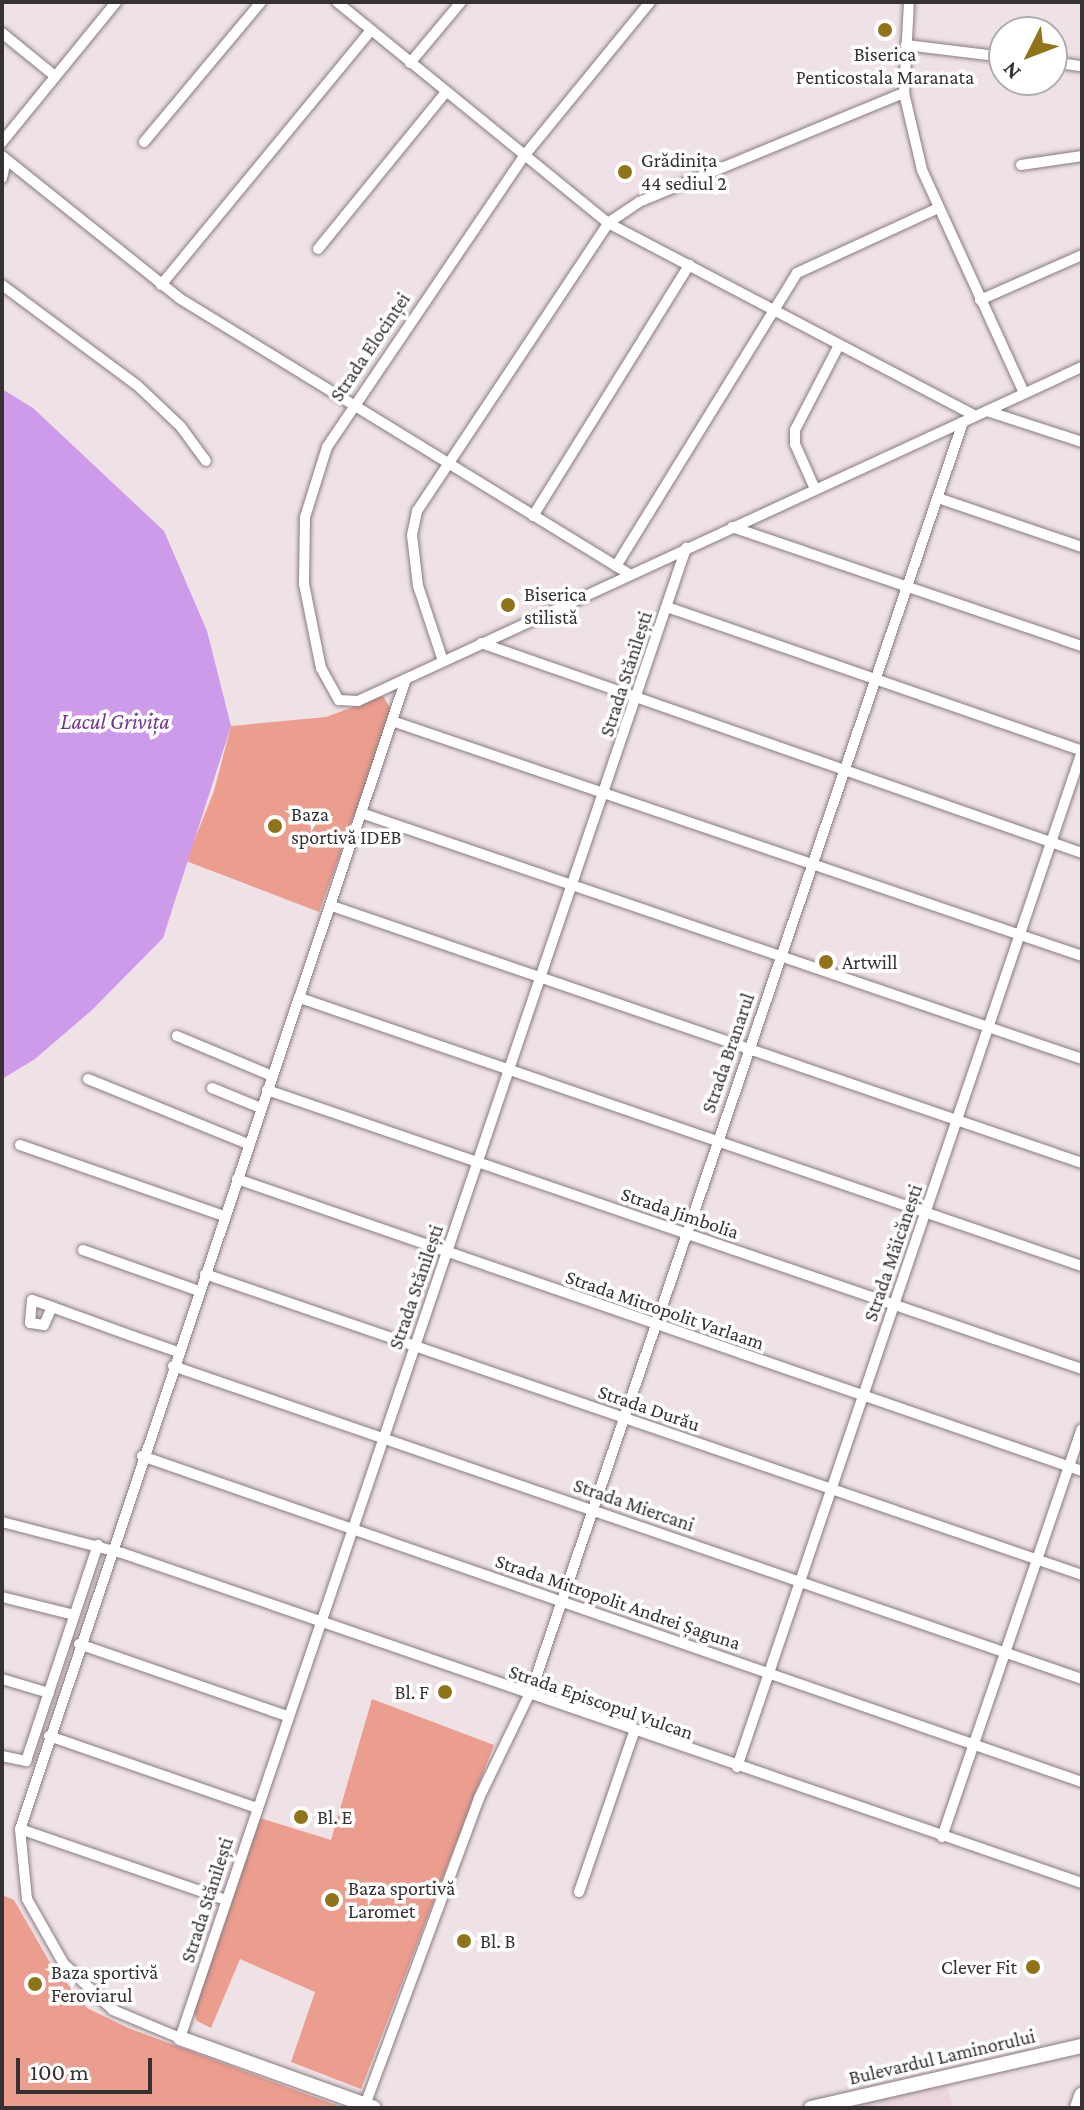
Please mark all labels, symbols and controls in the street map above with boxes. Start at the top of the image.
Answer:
north arrow [988,16,1068,96]
marker: Biserica Penticostala Maranata [876,21,894,39]
place label: Biserica Penticostala Maranata [796,42,974,89]
text: N [997,57,1026,85]
place label: Grădinița 44 sediul 2 [641,148,727,195]
marker: Grădinița 44 sediul 2 [616,163,634,181]
street label: Strada Elocinței [325,288,415,406]
place label: Biserica stilistă [524,582,587,629]
marker: Biserica stilistă [499,596,517,614]
street label: Strada Stănilești [594,608,658,740]
water label: Lacul Grivița [61,709,169,735]
place label: Baza sportivă IDEB [291,802,401,849]
marker: Baza sportivă IDEB [266,817,284,835]
place label: Artwill [842,950,897,974]
marker: Artwill [817,953,835,971]
street label: Strada Branarul [696,990,760,1116]
street label: Strada Măicănești [858,1181,928,1325]
street label: Strada Jimbolia [618,1182,742,1244]
street label: Strada Stănilești [383,1221,449,1353]
street label: Strada Mitropolit Varlaam [563,1265,767,1355]
street label: Strada Durău [595,1379,703,1437]
street label: Strada Miercani [570,1473,698,1537]
street label: Strada Mitropolit Andrei Șaguna [492,1549,744,1655]
street label: Strada Episcopul Vulcan [506,1659,696,1745]
place label: Bl. F [395,1680,429,1704]
marker: Bl. F [436,1683,454,1701]
place label: Bl. E [317,1805,352,1829]
marker: Bl. E [292,1808,310,1826]
street label: Strada Stănilești [175,1834,239,1966]
place label: Baza sportivă Laromet [348,1876,455,1923]
marker: Baza sportivă Laromet [323,1891,341,1909]
place label: Bl. B [480,1929,515,1953]
marker: Bl. B [455,1932,473,1950]
place label: Clever Fit [941,1955,1017,1979]
marker: Clever Fit [1024,1958,1042,1976]
place label: Baza sportivă Feroviarul [51,1960,158,2007]
marker: Baza sportivă Feroviarul [26,1975,44,1993]
street label: Bulevardul Laminorului [846,2024,1038,2090]
scale bar [20,2042,156,2092]
text: 100 m [30,2058,89,2085]

